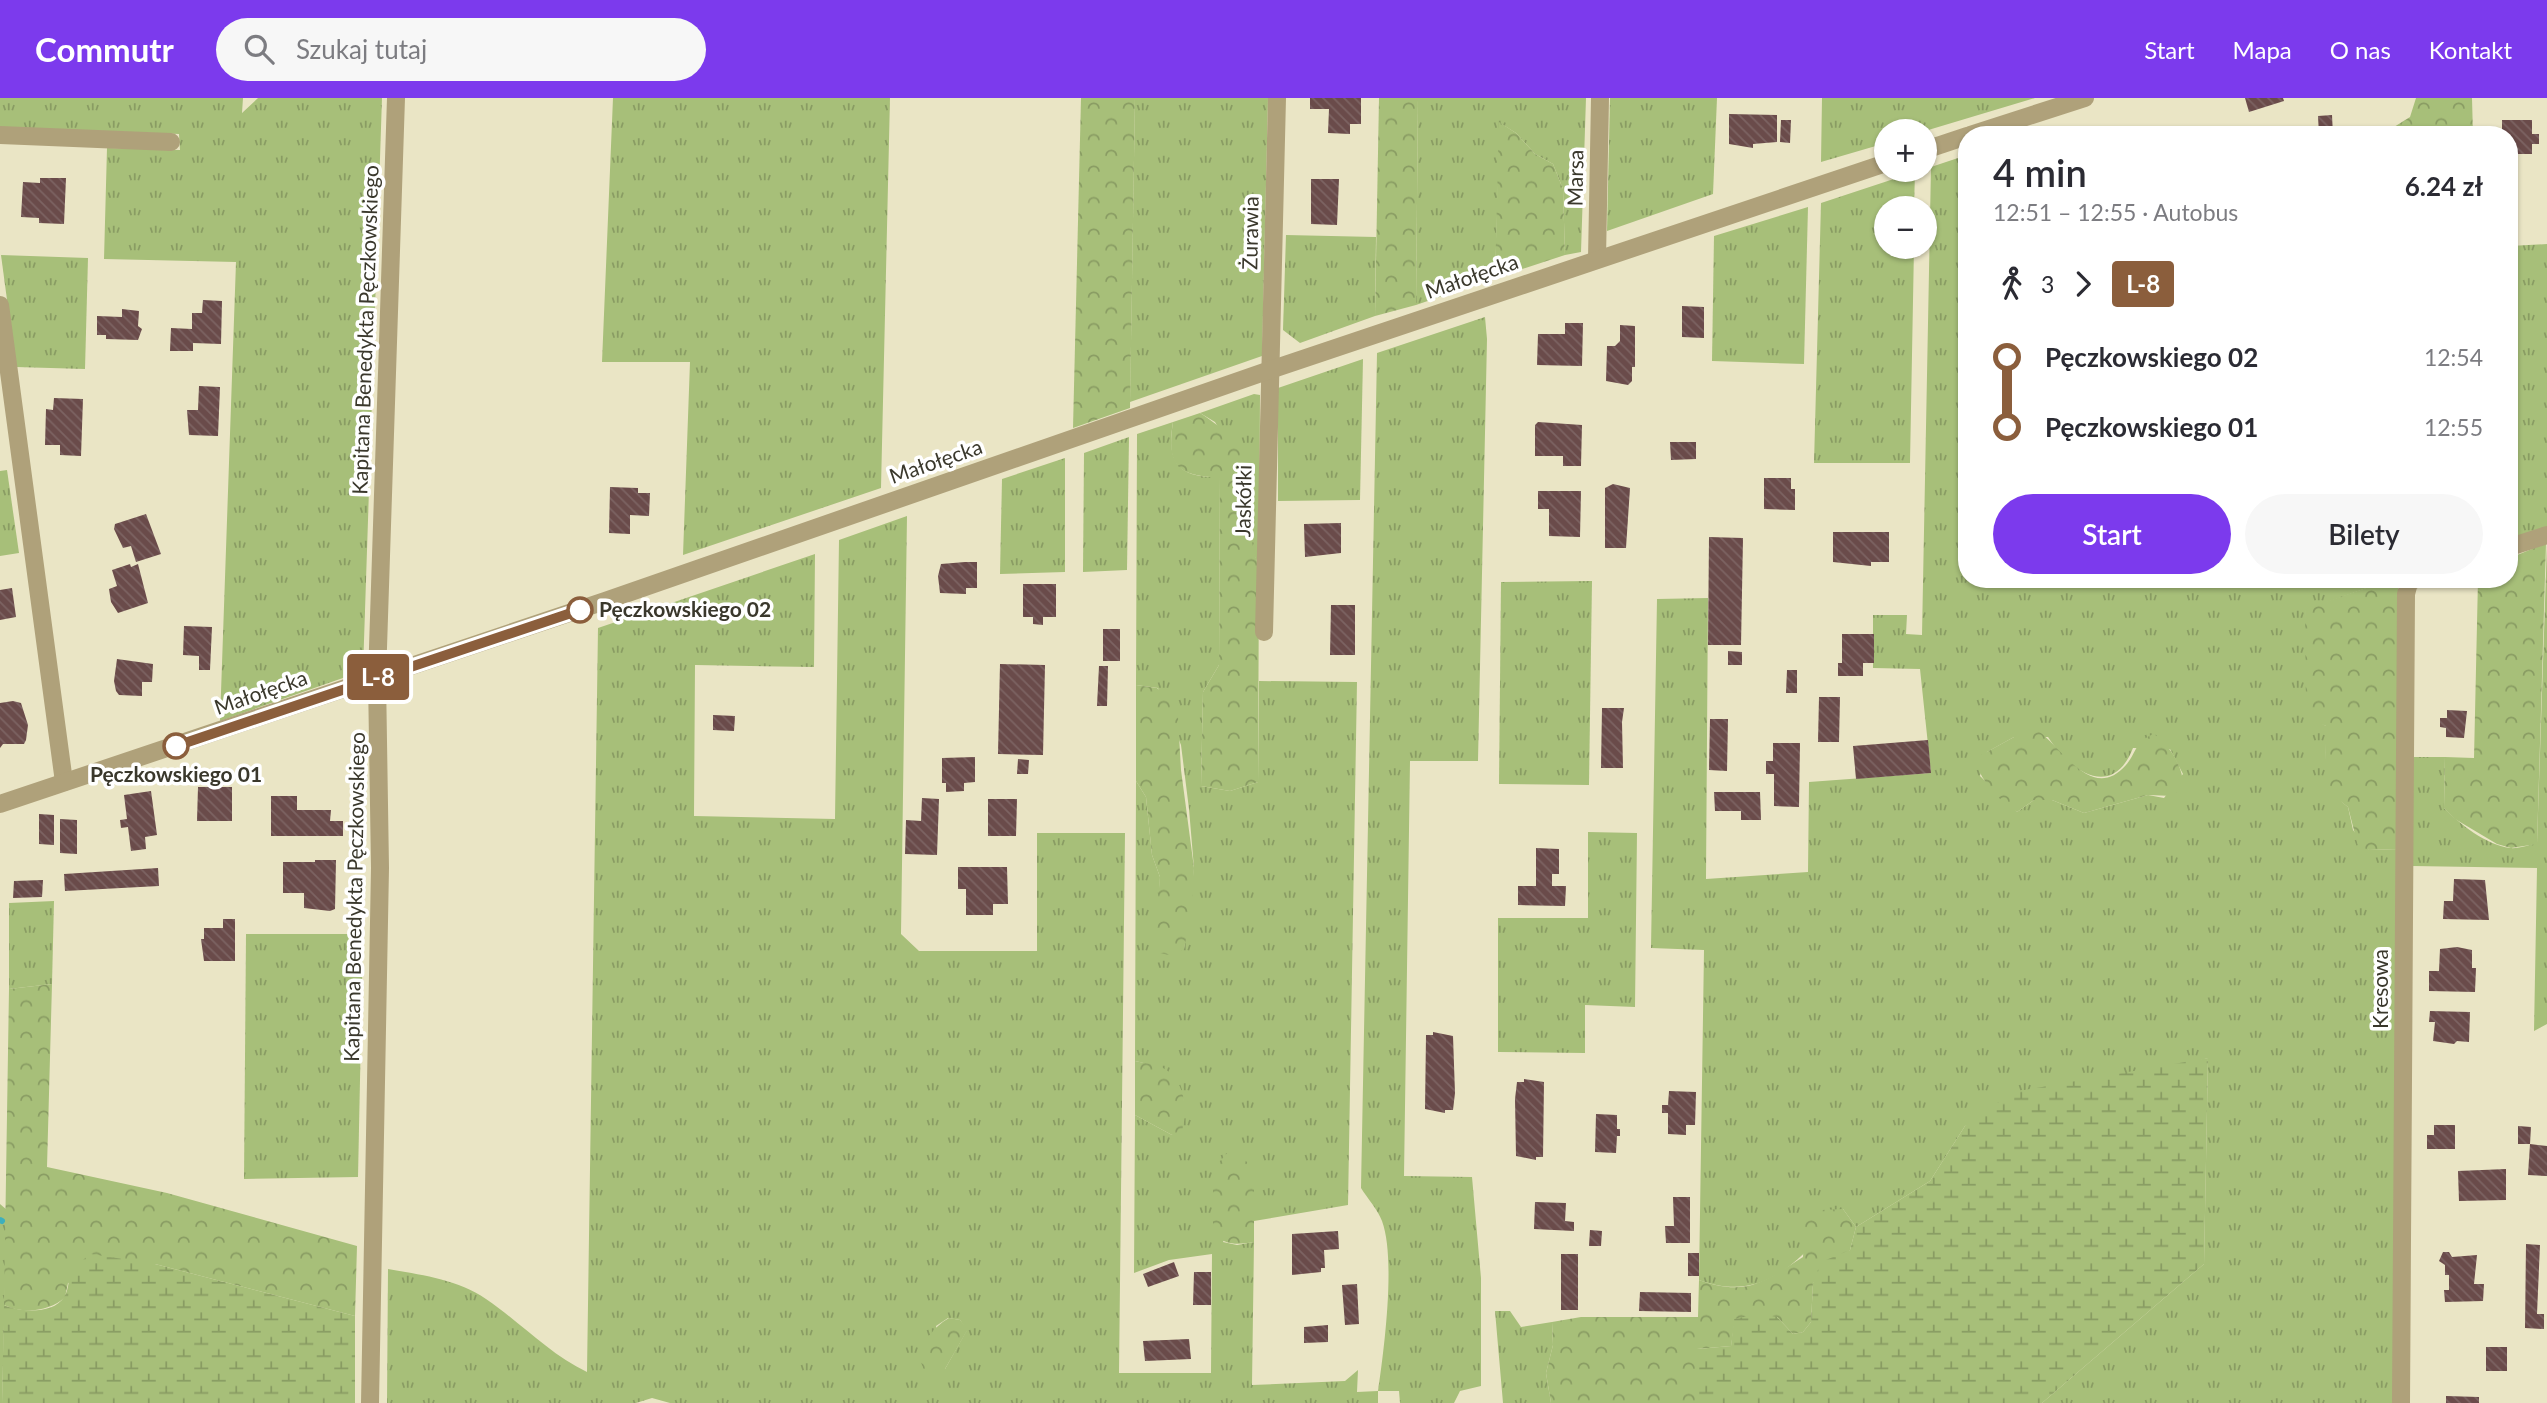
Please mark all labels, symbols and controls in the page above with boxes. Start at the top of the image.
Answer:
search box [216,18,706,81]
text: Commutr [35,29,174,69]
icon: search [240,30,278,68]
text: Szukaj tutaj [296,33,427,65]
text: Start [2144,35,2195,64]
text: Mapa [2233,35,2292,64]
text: O nas [2330,35,2391,64]
text: Kontakt [2429,35,2512,64]
map controls [1874,119,1937,259]
button: + [1874,119,1937,182]
street label: Marsa [1562,149,1587,207]
text: 4 min [1993,149,2087,195]
street label: Kapitana Benedykta Pęczkowskiego [346,165,383,495]
text: 6.24 zł [2405,170,2483,202]
street label: Żurawia [1236,196,1263,270]
button: − [1874,196,1937,259]
text: 12:51 – 12:55 · Autobus [1993,198,2238,226]
street label: Małołęcka [1422,248,1521,303]
icon: walk [1993,265,2031,303]
icon: forward [2064,265,2102,303]
text: L-8 [2126,269,2160,298]
text: 3 [2041,270,2054,298]
text: Pęczkowskiego 02 [2045,341,2258,373]
text: 12:54 [2424,343,2483,371]
text: Pęczkowskiego 01 [2045,411,2258,443]
text: 12:55 [2424,413,2483,441]
street label: Małołęcka [886,433,985,488]
street label: Jaskółki [1229,465,1256,537]
button: Start [1993,494,2231,574]
button: Bilety [2245,494,2483,574]
place label: Pęczkowskiego 02 [599,596,771,621]
marker: Pęczkowskiego 02 [567,597,593,623]
line badge: L-8 [338,654,418,700]
text: L-8 [361,662,395,691]
street label: Małołęcka [211,664,310,719]
street label: Kapitana Benedykta Pęczkowskiego [338,732,369,1062]
marker: Pęczkowskiego 01 [163,733,189,759]
place label: Pęczkowskiego 01 [90,761,262,786]
street label: Kresowa [2367,949,2392,1029]

